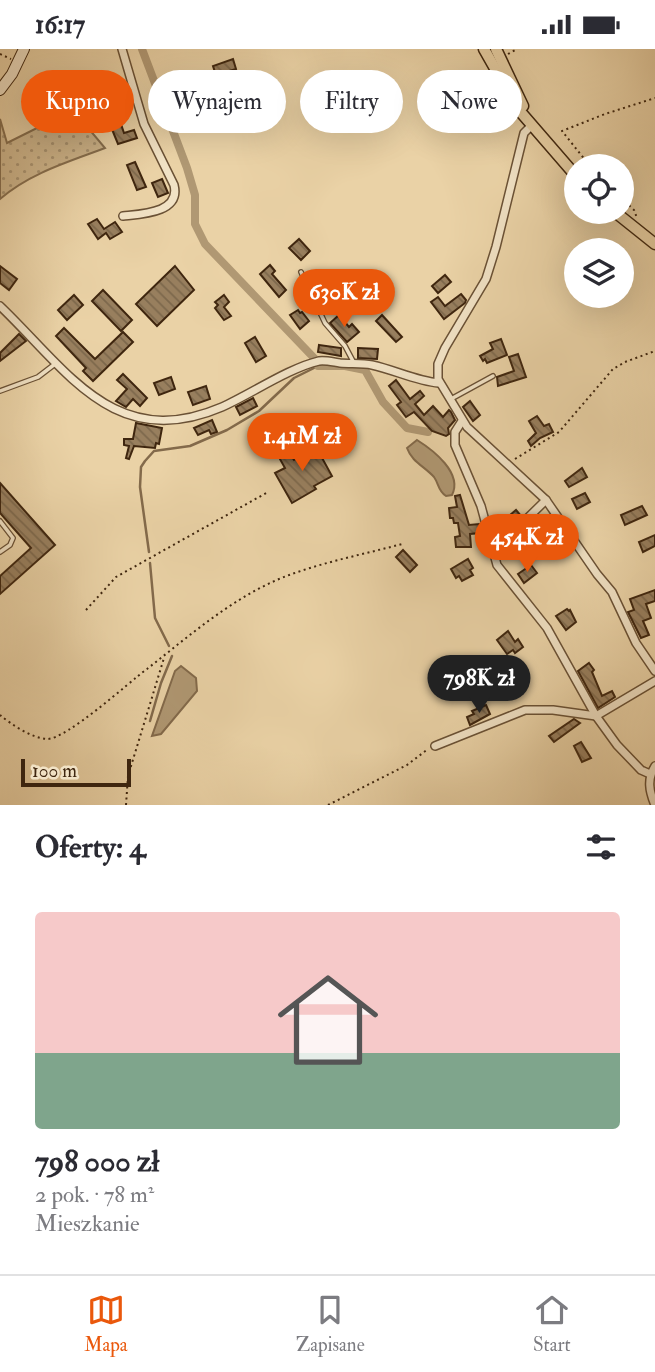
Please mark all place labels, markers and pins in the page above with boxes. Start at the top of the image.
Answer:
pin: 630K zł [279,269,409,329]
pin: 1.41M zł [230,413,374,473]
pin: 454K zł [462,515,592,574]
pin: 798K zł [414,655,544,715]

